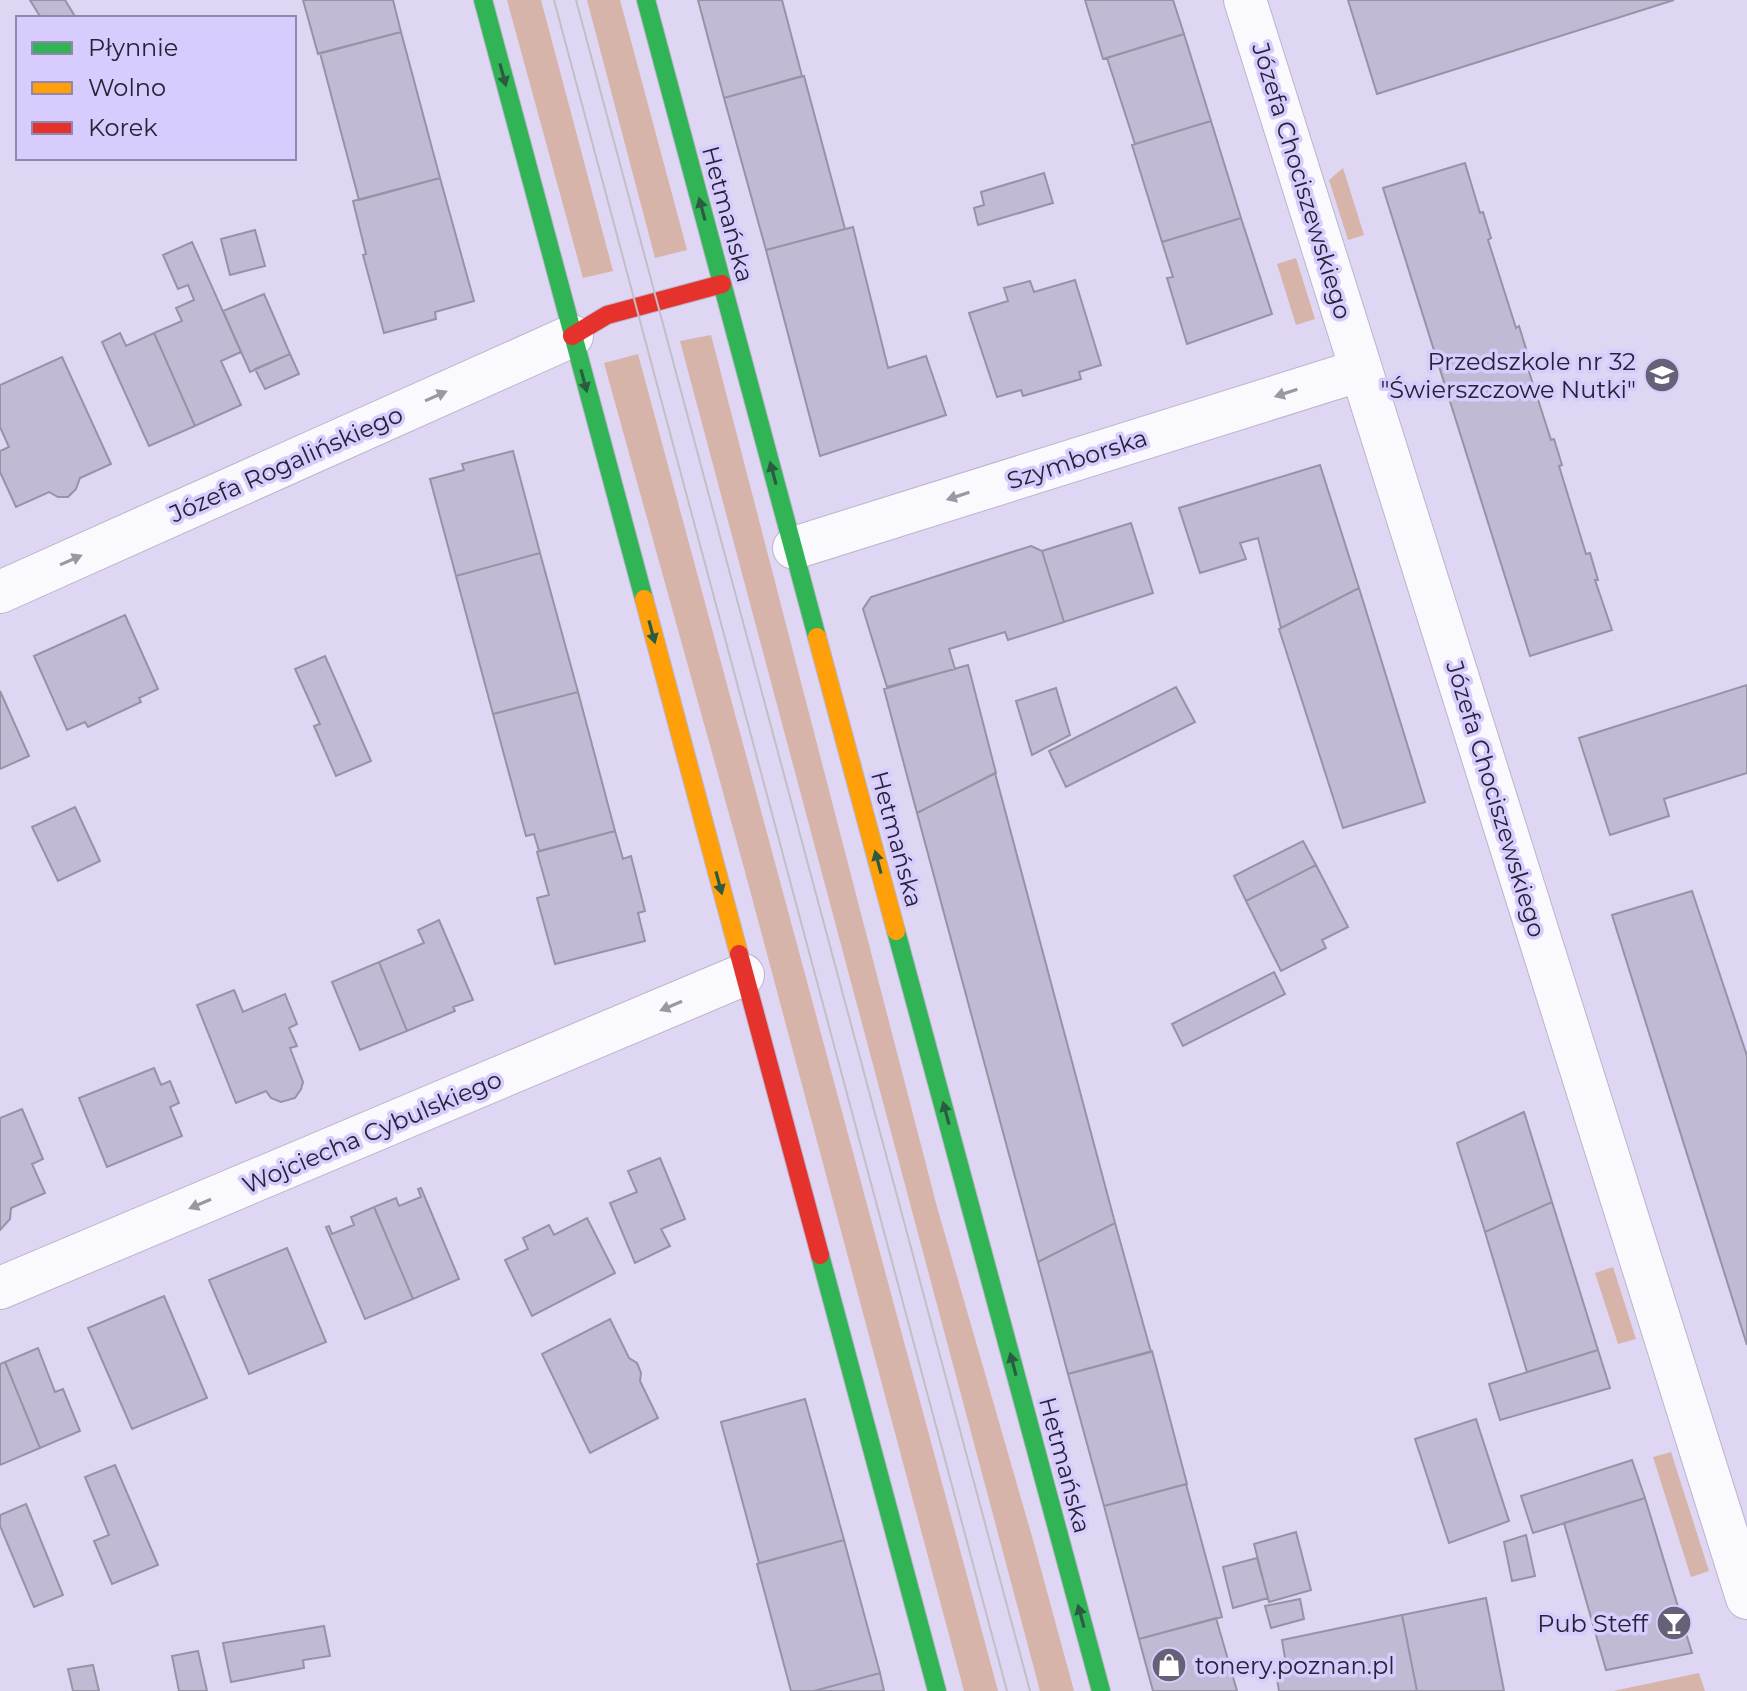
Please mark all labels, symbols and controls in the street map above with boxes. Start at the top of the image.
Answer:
legend [16,16,296,160]
text: Płynnie [88,33,178,62]
street label: Józefa Chociszewskiego [1246,38,1358,323]
one-way arrow [497,63,509,88]
text: Wolno [88,73,166,102]
text: Korek [88,113,158,142]
street label: Hetmańska [696,143,760,285]
one-way arrow [696,196,708,221]
place label: Przedszkole nr 32 "Świerszczowe Nutki" [1380,347,1636,404]
school or university icon: Przedszkole nr 32 "Świerszczowe Nutki" [1643,356,1681,394]
one-way arrow [578,368,590,393]
one-way arrow [1274,387,1298,399]
one-way arrow [424,389,448,403]
street label: Józefa Rogalińskiego [164,399,407,529]
street label: Szymborska [1003,423,1151,495]
one-way arrow [767,460,779,485]
one-way arrow [946,490,970,503]
one-way arrow [59,553,83,567]
one-way arrow [646,619,658,644]
street label: Józefa Chociszewskiego [1440,656,1552,941]
street label: Hetmańska [865,768,929,910]
one-way arrow [871,850,884,874]
one-way arrow [713,871,726,895]
one-way arrow [660,999,683,1012]
street label: Wojciecha Cybulskiego [238,1064,506,1200]
one-way arrow [939,1101,952,1125]
one-way arrow [188,1198,211,1211]
one-way arrow [1007,1352,1019,1377]
street label: Hetmańska [1033,1394,1097,1536]
one-way arrow [1074,1603,1086,1628]
bar icon: Pub Steff [1655,1604,1693,1642]
place label: Pub Steff [1537,1609,1649,1638]
shop icon: tonery.poznan.pl [1150,1646,1188,1684]
place label: tonery.poznan.pl [1195,1651,1395,1680]

